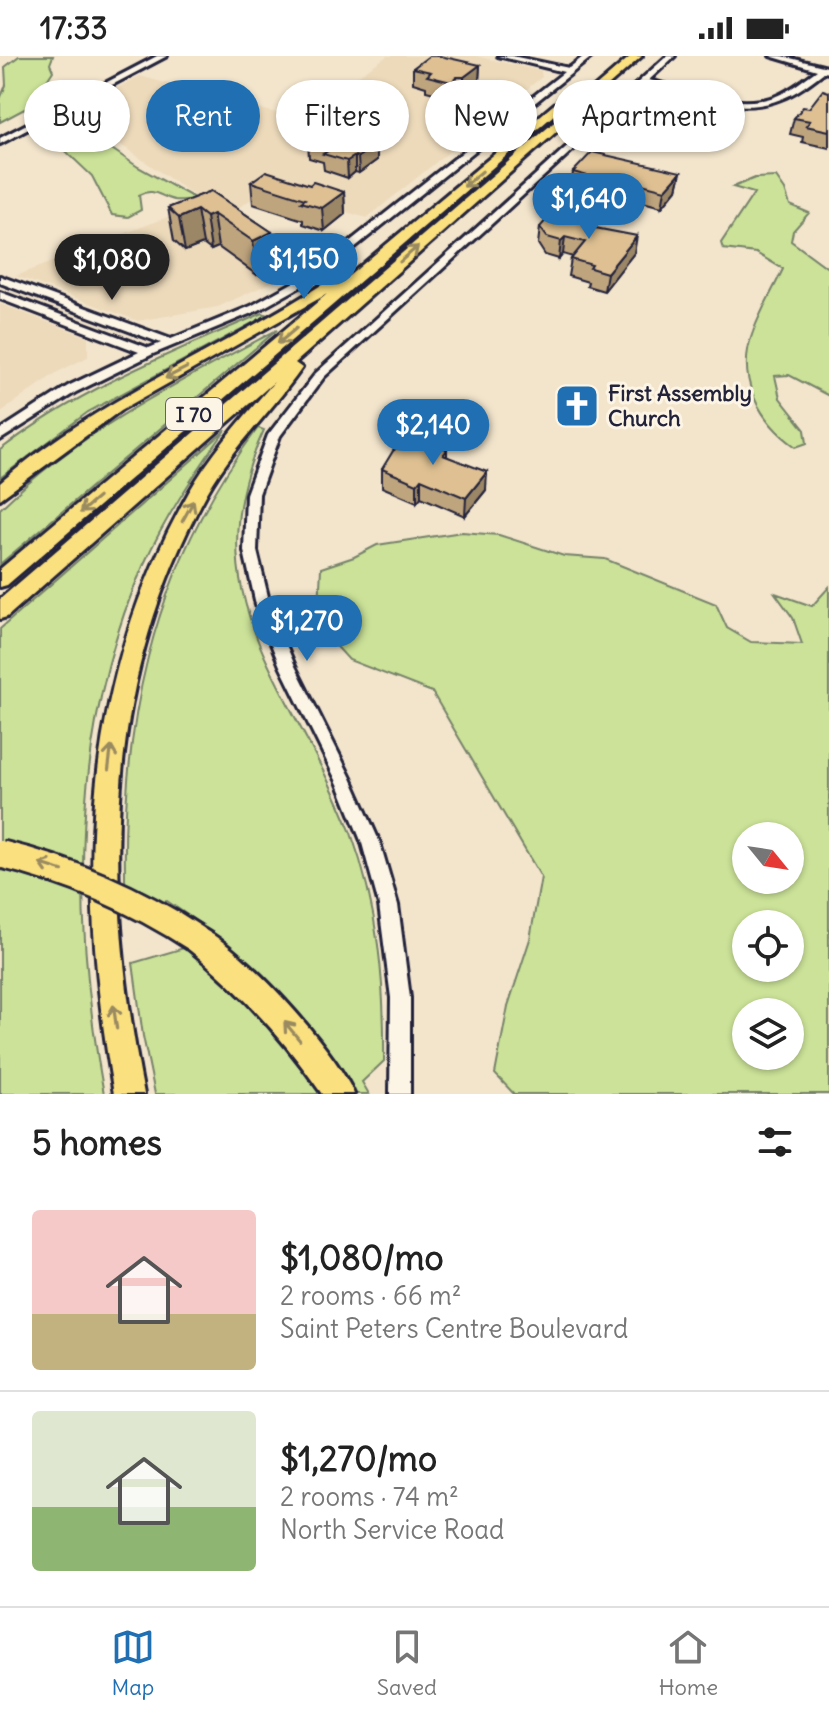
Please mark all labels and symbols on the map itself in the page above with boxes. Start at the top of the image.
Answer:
one-way arrow [463,170,484,188]
pin: $1,640 [524,173,654,241]
pin: $1,150 [239,233,369,301]
pin: $1,080 [47,234,177,302]
one-way arrow [399,245,419,263]
one-way arrow [277,327,298,345]
one-way arrow [165,365,189,381]
place label: First Assembly Church [608,379,752,432]
church icon: First Assembly Church [553,382,601,430]
road number: I 70 [166,398,222,430]
pin: $2,140 [368,399,498,467]
one-way arrow [79,495,99,513]
one-way arrow [180,500,196,524]
pin: $1,270 [242,595,372,663]
one-way arrow [103,745,118,772]
north arrow [732,822,804,894]
one-way arrow [38,859,64,874]
one-way arrow [107,1005,122,1030]
one-way arrow [283,1022,301,1042]

